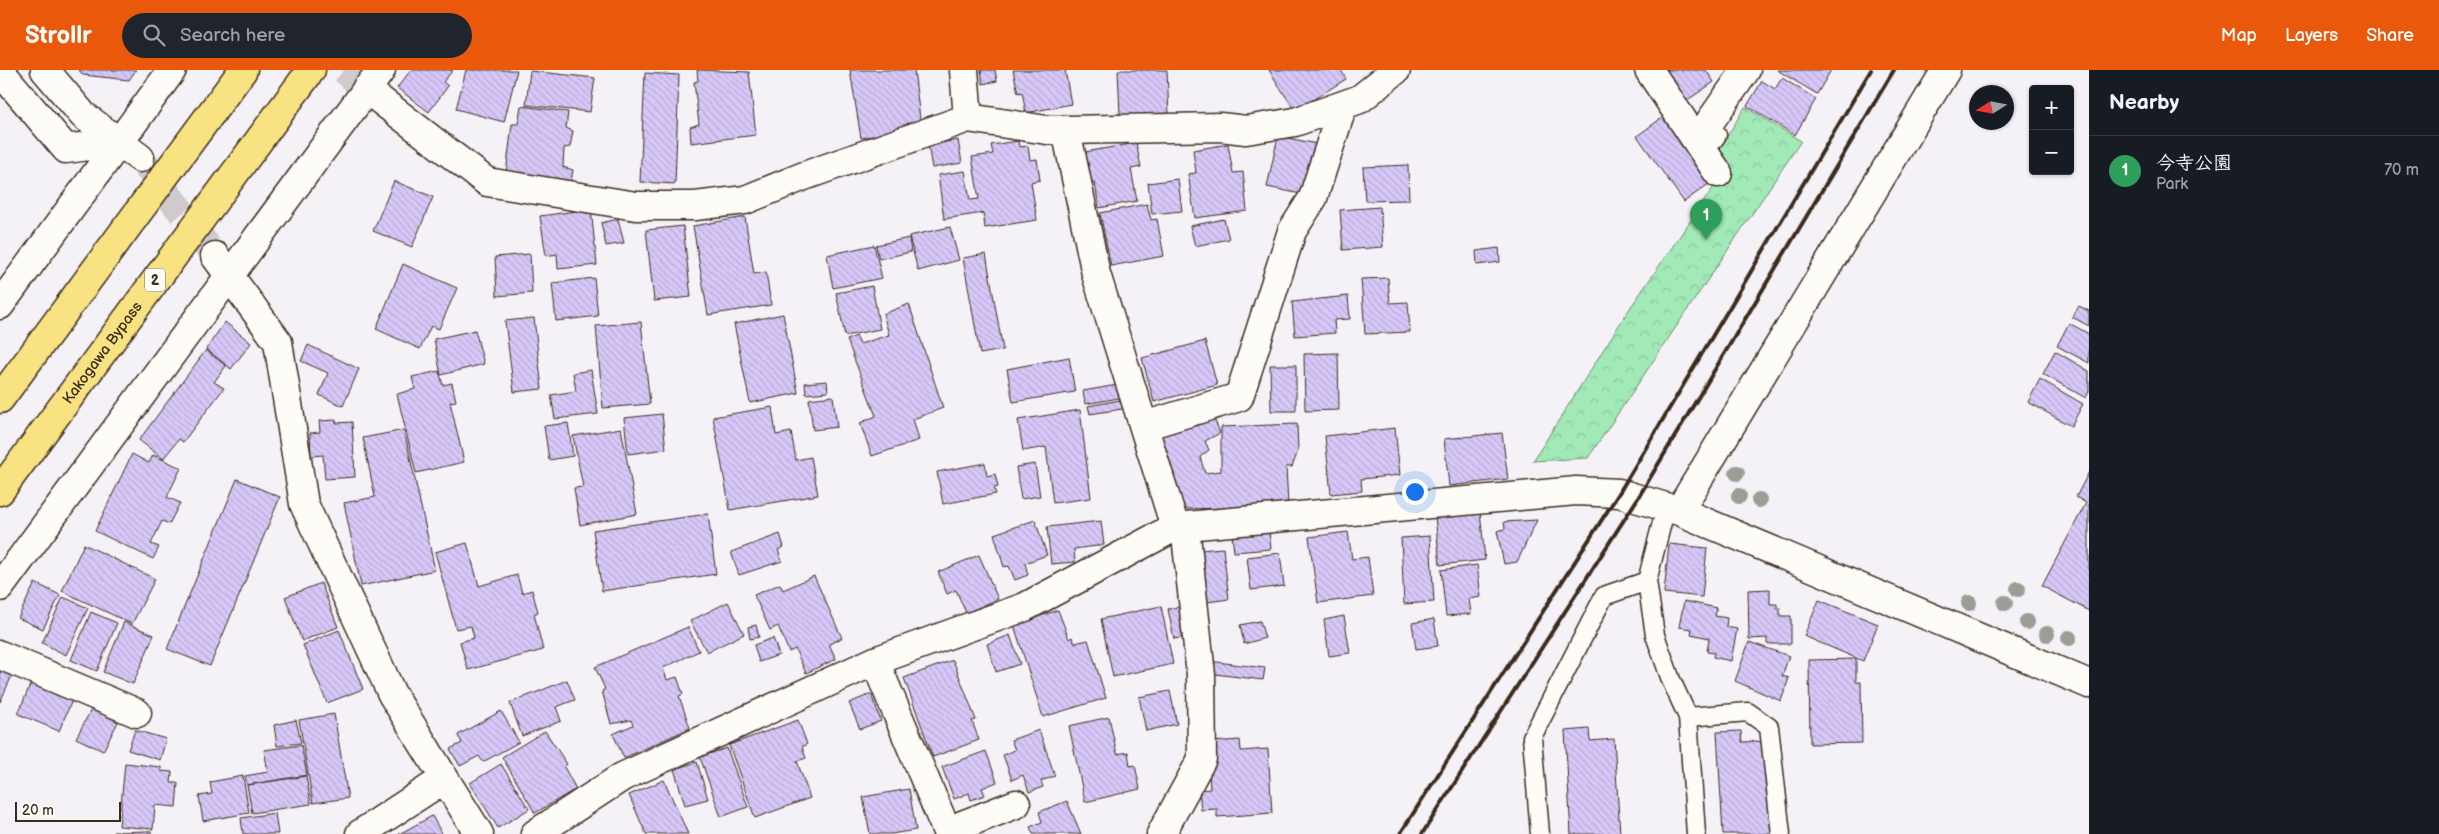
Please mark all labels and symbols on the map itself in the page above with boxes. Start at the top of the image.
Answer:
north arrow [1969,85,2014,130]
pin: 1 [1690,199,1722,240]
road number: 2 [145,268,165,292]
street label: Kakogawa Bypass [59,298,147,408]
your location [1402,479,1428,505]
scale bar [15,799,121,822]

